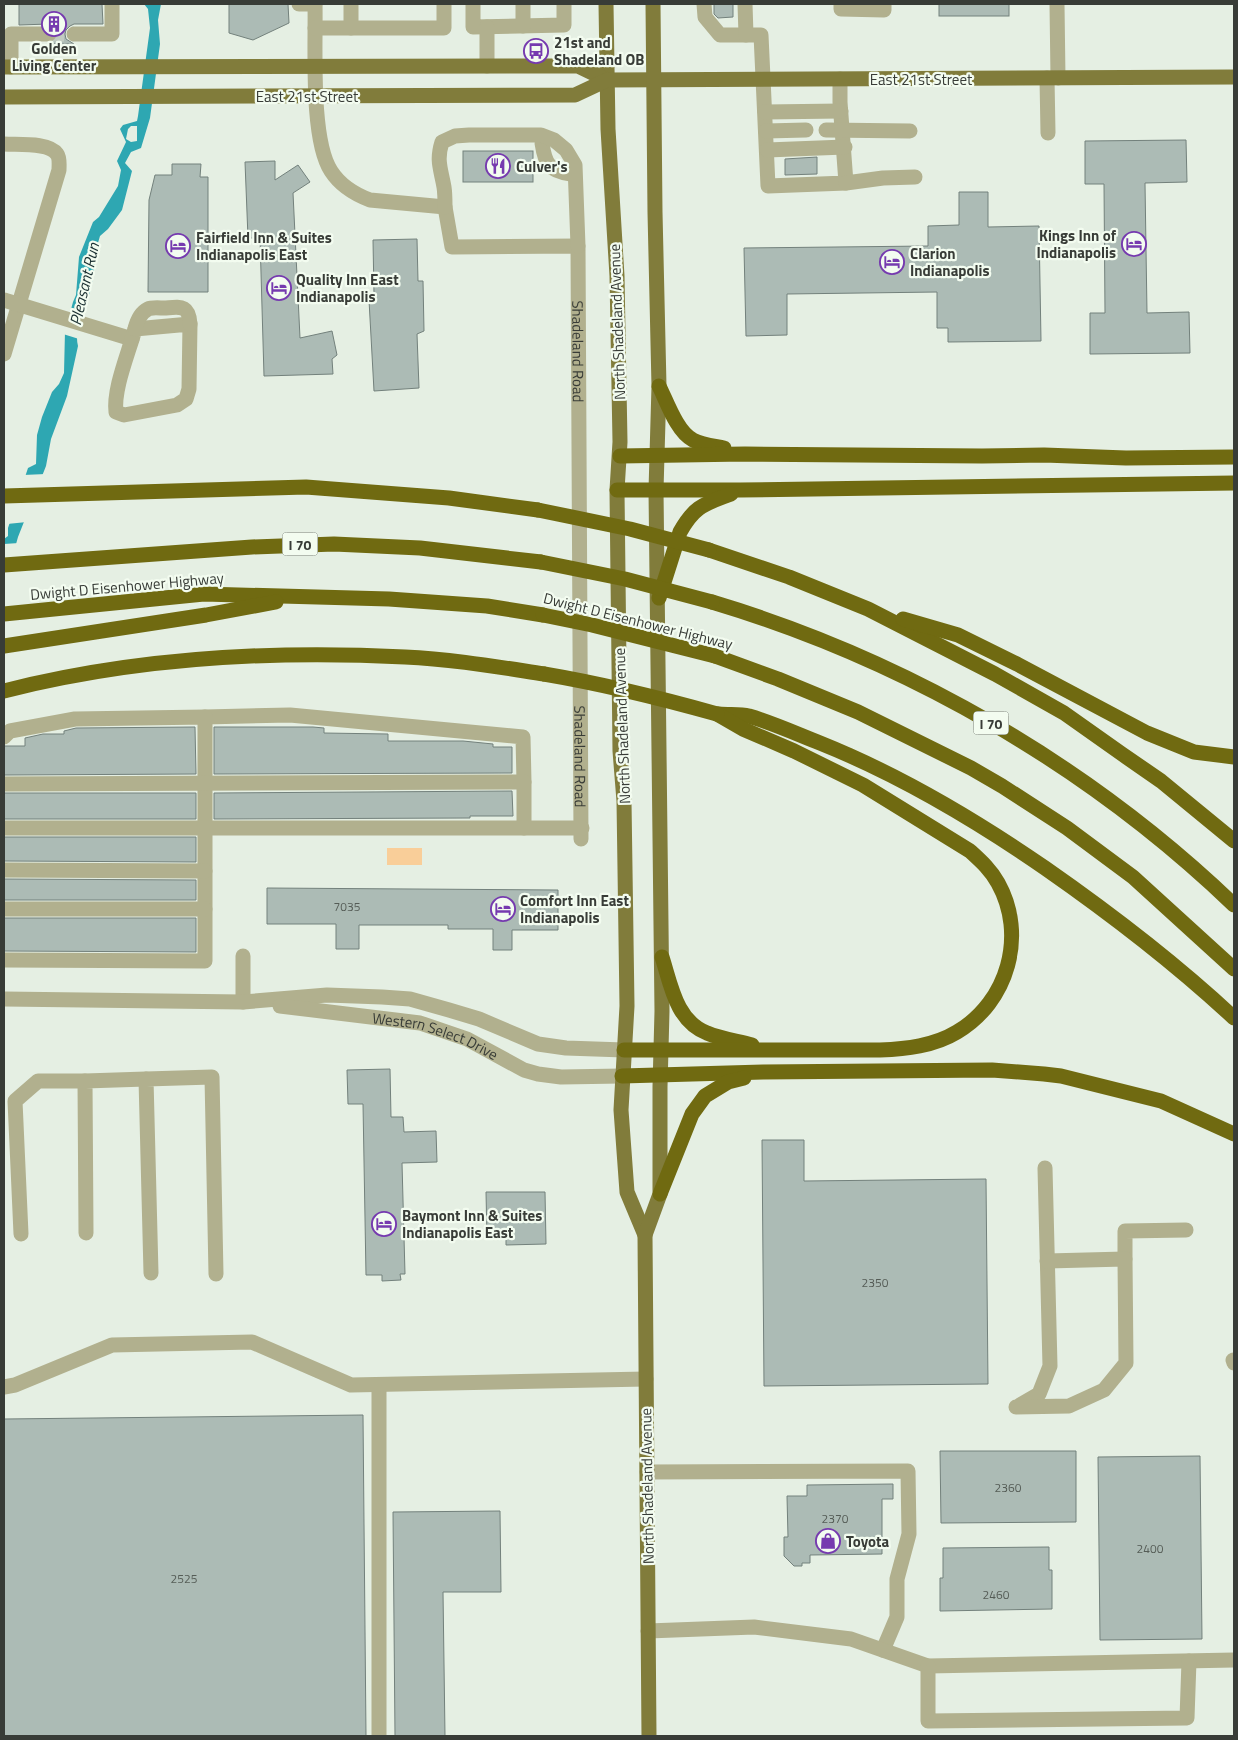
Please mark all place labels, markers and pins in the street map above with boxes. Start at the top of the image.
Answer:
building icon: Golden Living Center [41,11,67,37]
place label: 21st and Shadeland OB [554,31,644,71]
place label: Golden Living Center [12,37,97,77]
bus stop icon: 21st and Shadeland OB [523,38,549,64]
restaurant icon: Culver's [485,153,511,179]
place label: Culver's [516,155,568,178]
place label: Kings Inn of Indianapolis [1037,224,1117,264]
place label: Fairfield Inn & Suites Indianapolis East [196,226,332,266]
hotel icon: Kings Inn of Indianapolis [1121,231,1147,257]
hotel icon: Fairfield Inn & Suites Indianapolis East [165,233,191,259]
place label: Clarion Indianapolis [910,242,989,282]
hotel icon: Clarion Indianapolis [879,249,905,275]
place label: Quality Inn East Indianapolis [296,268,399,308]
hotel icon: Quality Inn East Indianapolis [266,275,292,301]
place label: Comfort Inn East Indianapolis [520,889,629,929]
hotel icon: Comfort Inn East Indianapolis [490,896,516,922]
place label: Baymont Inn & Suites Indianapolis East [402,1204,542,1244]
hotel icon: Baymont Inn & Suites Indianapolis East [371,1211,397,1237]
shop icon: Toyota [815,1528,841,1554]
place label: Toyota [846,1530,890,1553]

